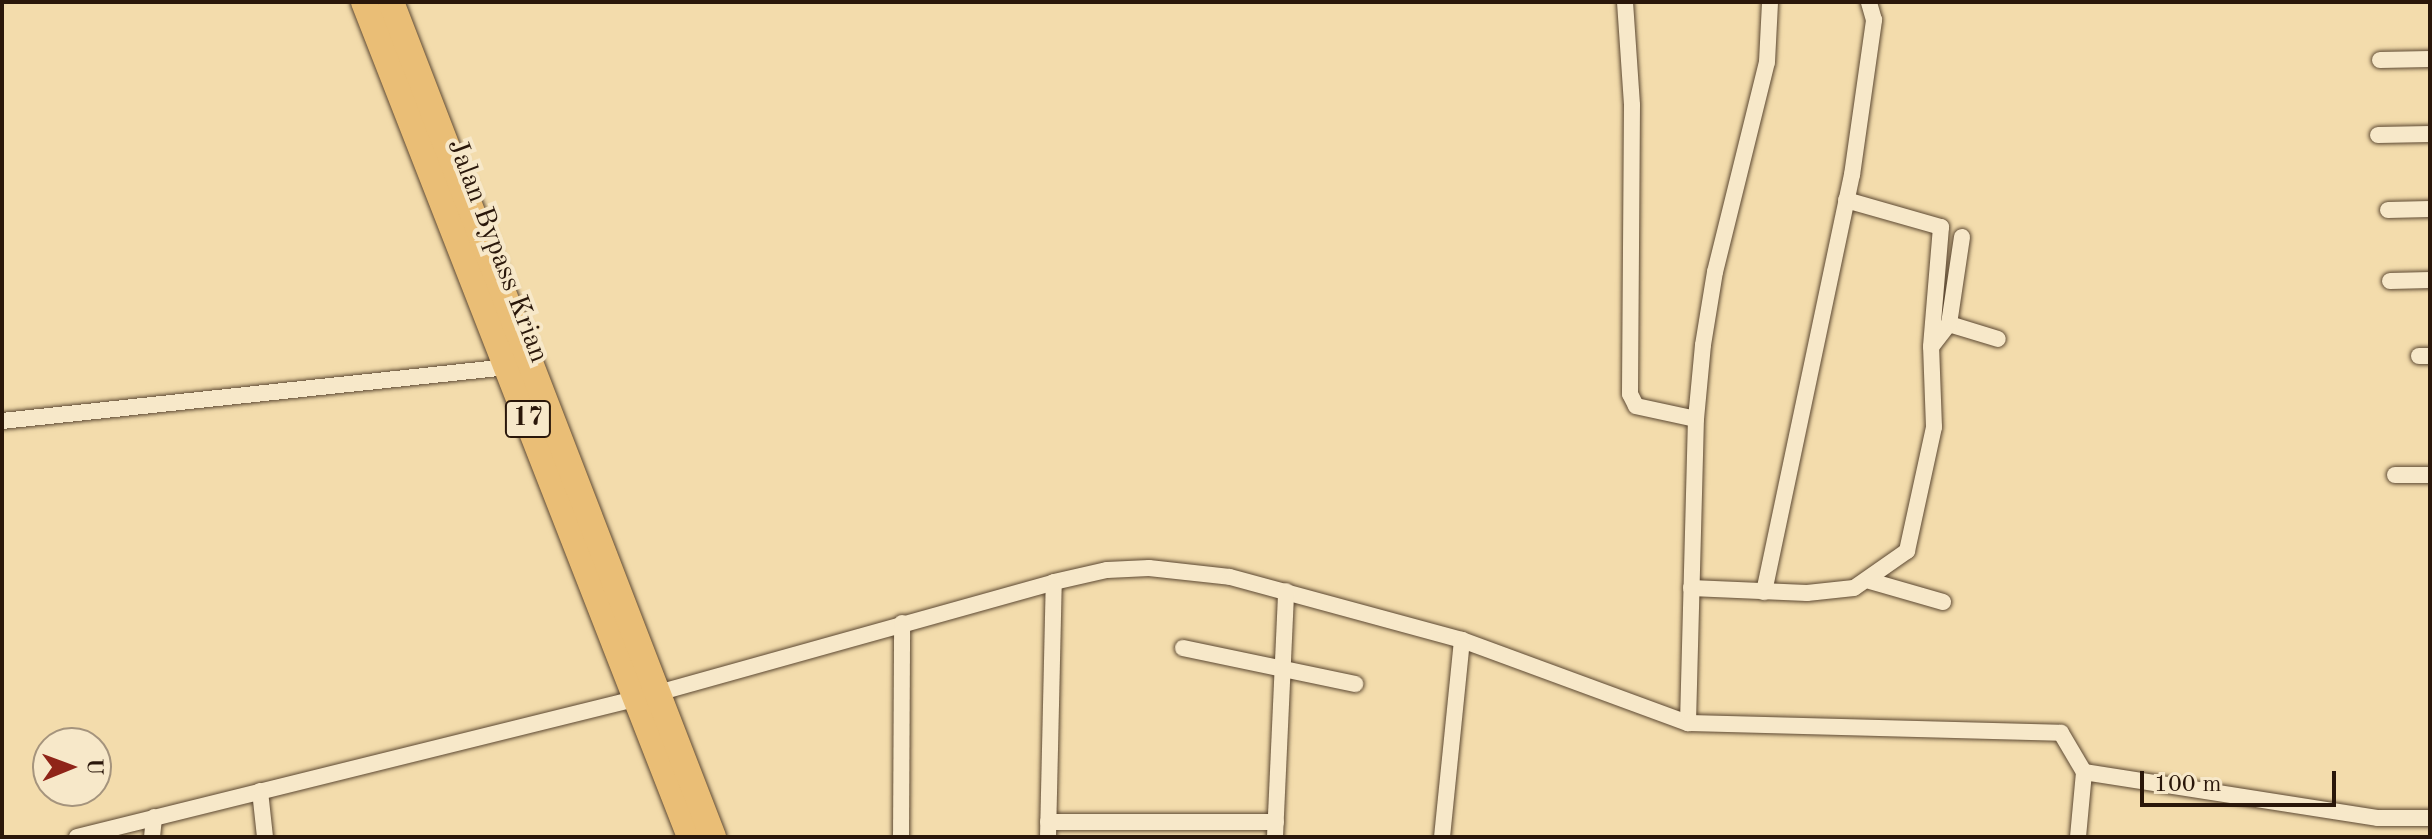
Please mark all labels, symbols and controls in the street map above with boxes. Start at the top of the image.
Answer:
street label: Jalan Bypass Krian [439,134,555,368]
road number: 17 [504,397,552,441]
north arrow [32,727,112,807]
scale bar [2144,755,2340,805]
text: U [83,758,105,776]
text: 100 m [2154,773,2222,797]

